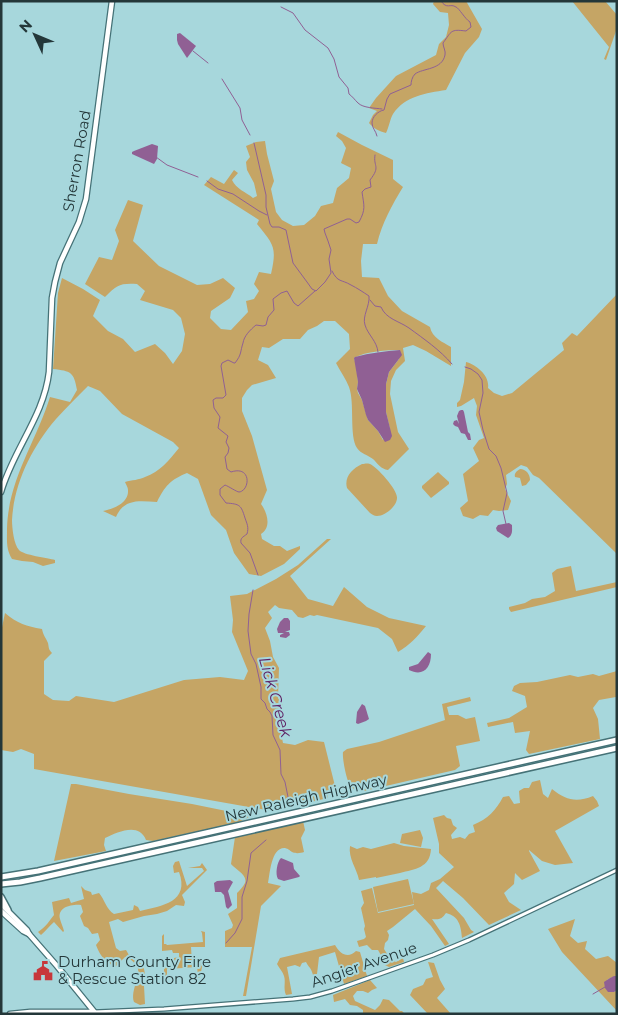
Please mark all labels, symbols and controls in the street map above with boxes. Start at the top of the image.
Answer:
north arrow [10,10,60,60]
text: N [15,16,36,36]
street label: Sherron Road [58,109,95,213]
water label: Lick Creek [255,655,296,741]
street label: New Raleigh Highway [223,769,389,825]
street label: Angier Avenue [308,938,419,992]
place label: Durham County Fire & Rescue Station 82 [58,952,211,988]
public building icon: Durham County Fire & Rescue Station 82 [32,960,54,982]

